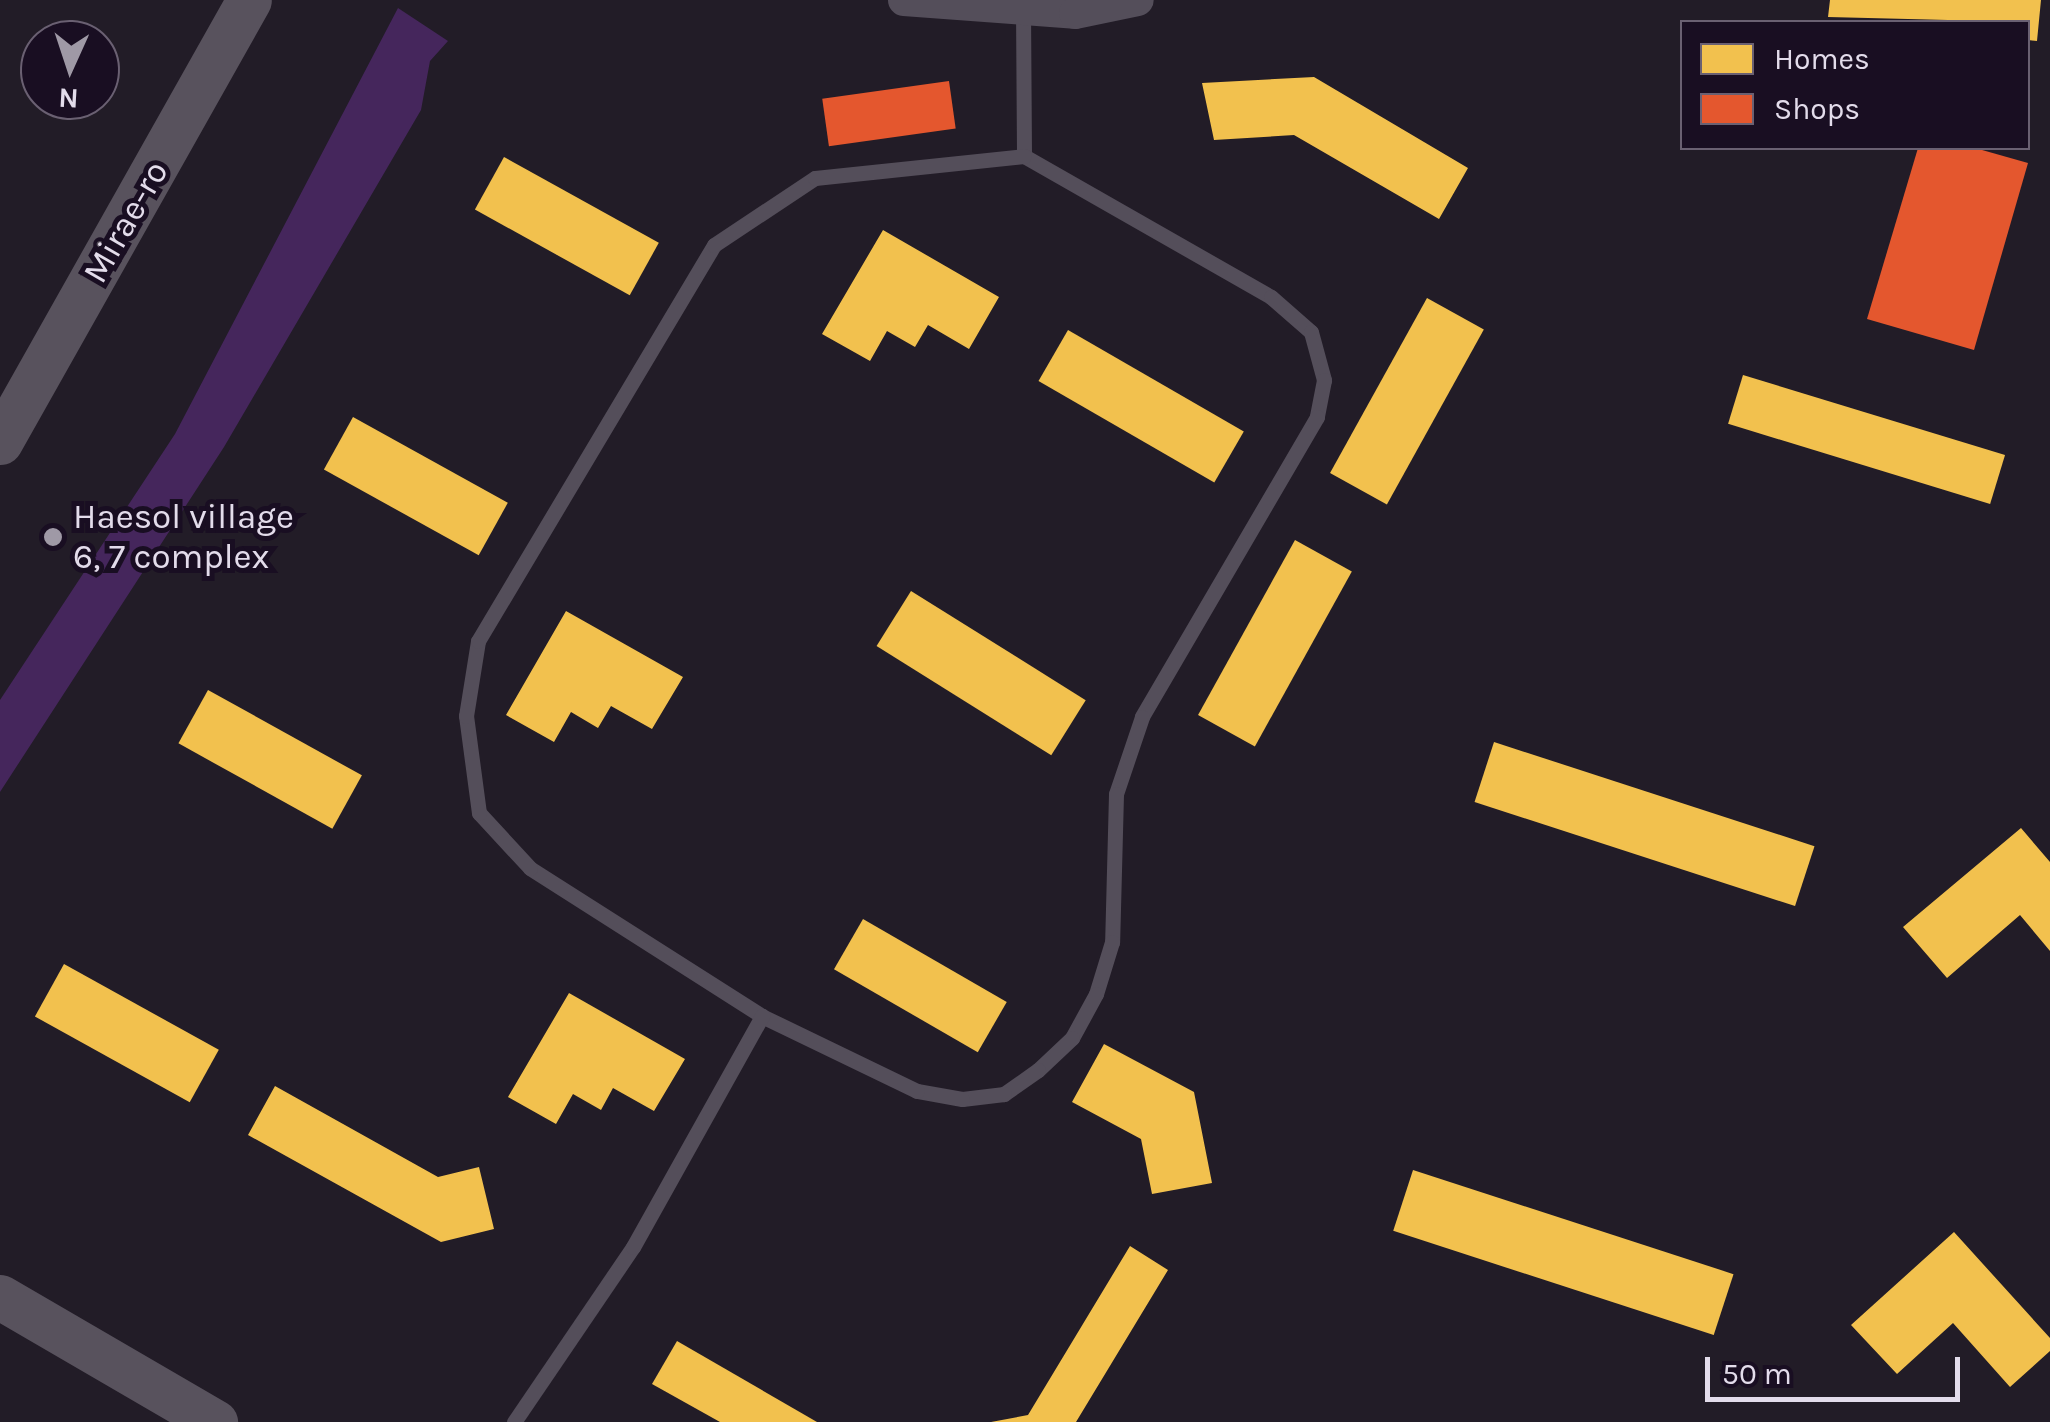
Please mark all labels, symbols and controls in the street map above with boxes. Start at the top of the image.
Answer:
north arrow [20,20,120,120]
legend [1680,20,2030,150]
text: Homes [1774,41,1870,77]
text: N [58,81,79,115]
text: Shops [1774,91,1860,127]
street label: Mirae-ro [74,154,178,290]
place label: Haesol village 6, 7 complex [73,496,294,578]
marker: Haesol village 6, 7 complex [42,526,64,548]
scale bar [1710,1337,1965,1399]
text: 50 m [1722,1356,1792,1392]

